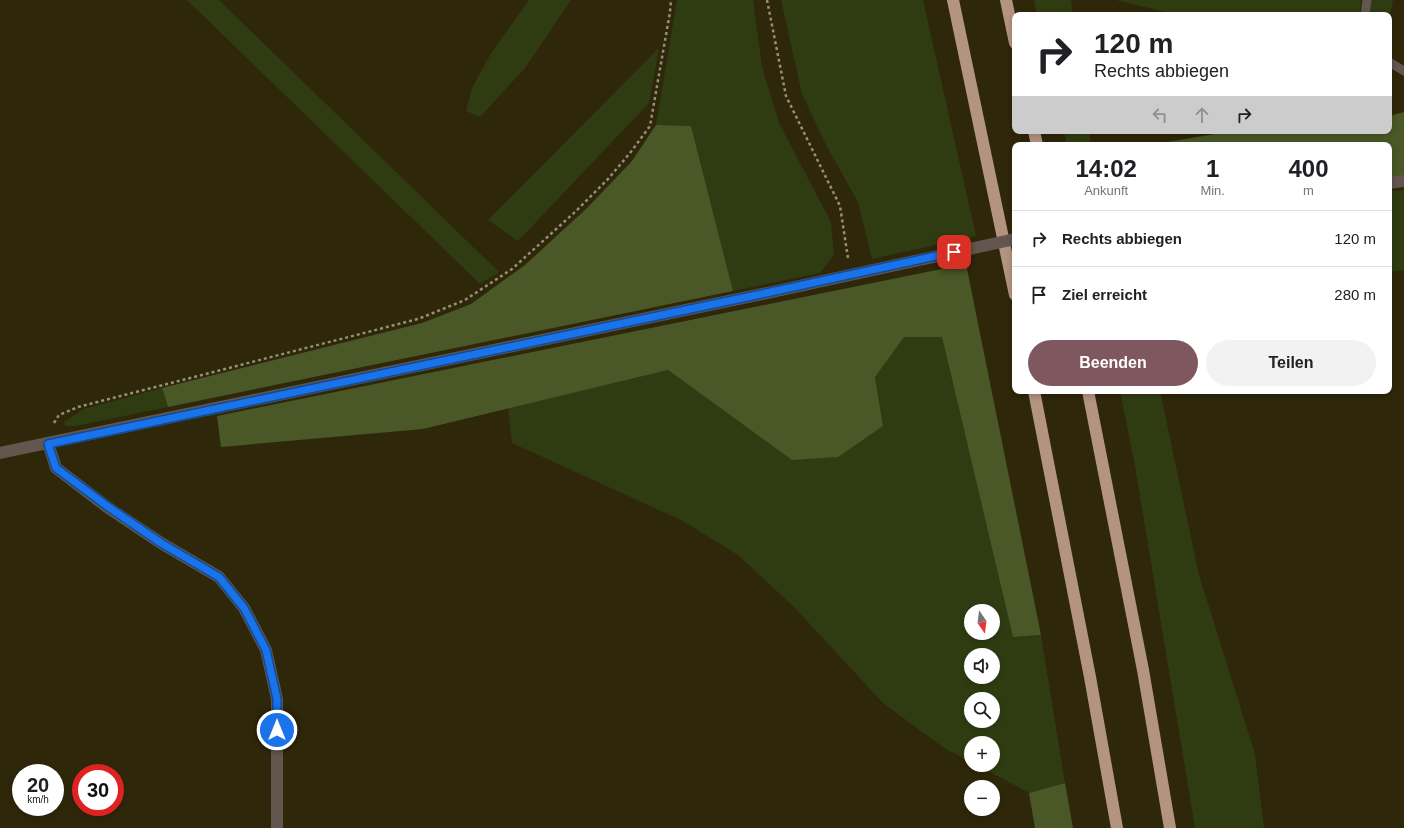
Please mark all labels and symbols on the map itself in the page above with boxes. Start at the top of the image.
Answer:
pin [937,235,971,269]
north arrow [964,604,1000,640]
position arrow [256,709,298,751]
speed limit sign: 30 [72,764,124,816]

